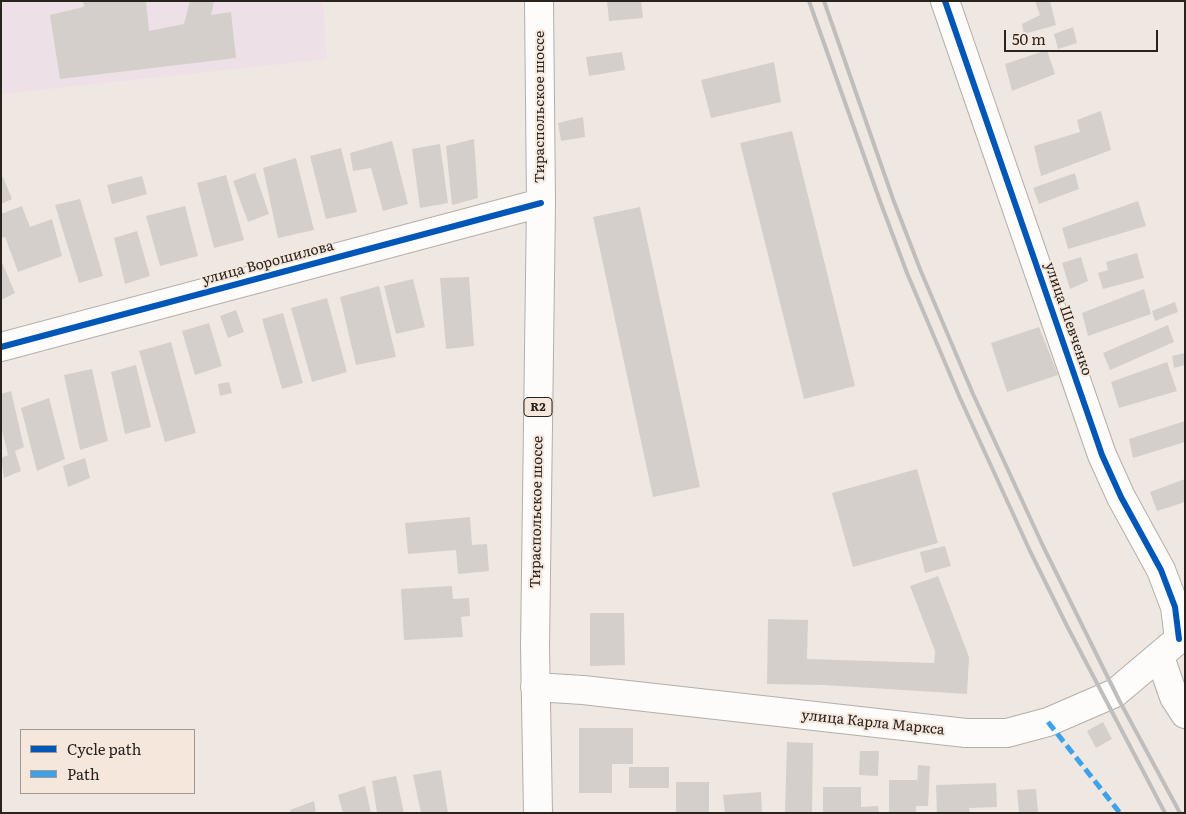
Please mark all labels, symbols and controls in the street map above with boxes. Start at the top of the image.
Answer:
scale bar [1006,20,1160,52]
text: 50 m [1012,27,1046,50]
street label: Тираспольское шоссе [532,31,548,183]
street label: улица Ворошилова [200,237,336,289]
street label: улица Шевченко [1041,260,1095,378]
road number: R2 [524,398,552,417]
street label: Тираспольское шоссе [527,436,547,588]
street label: улица Карла Маркса [801,707,945,739]
legend [20,729,195,794]
text: Cycle path [67,737,141,760]
text: Path [67,762,100,785]

